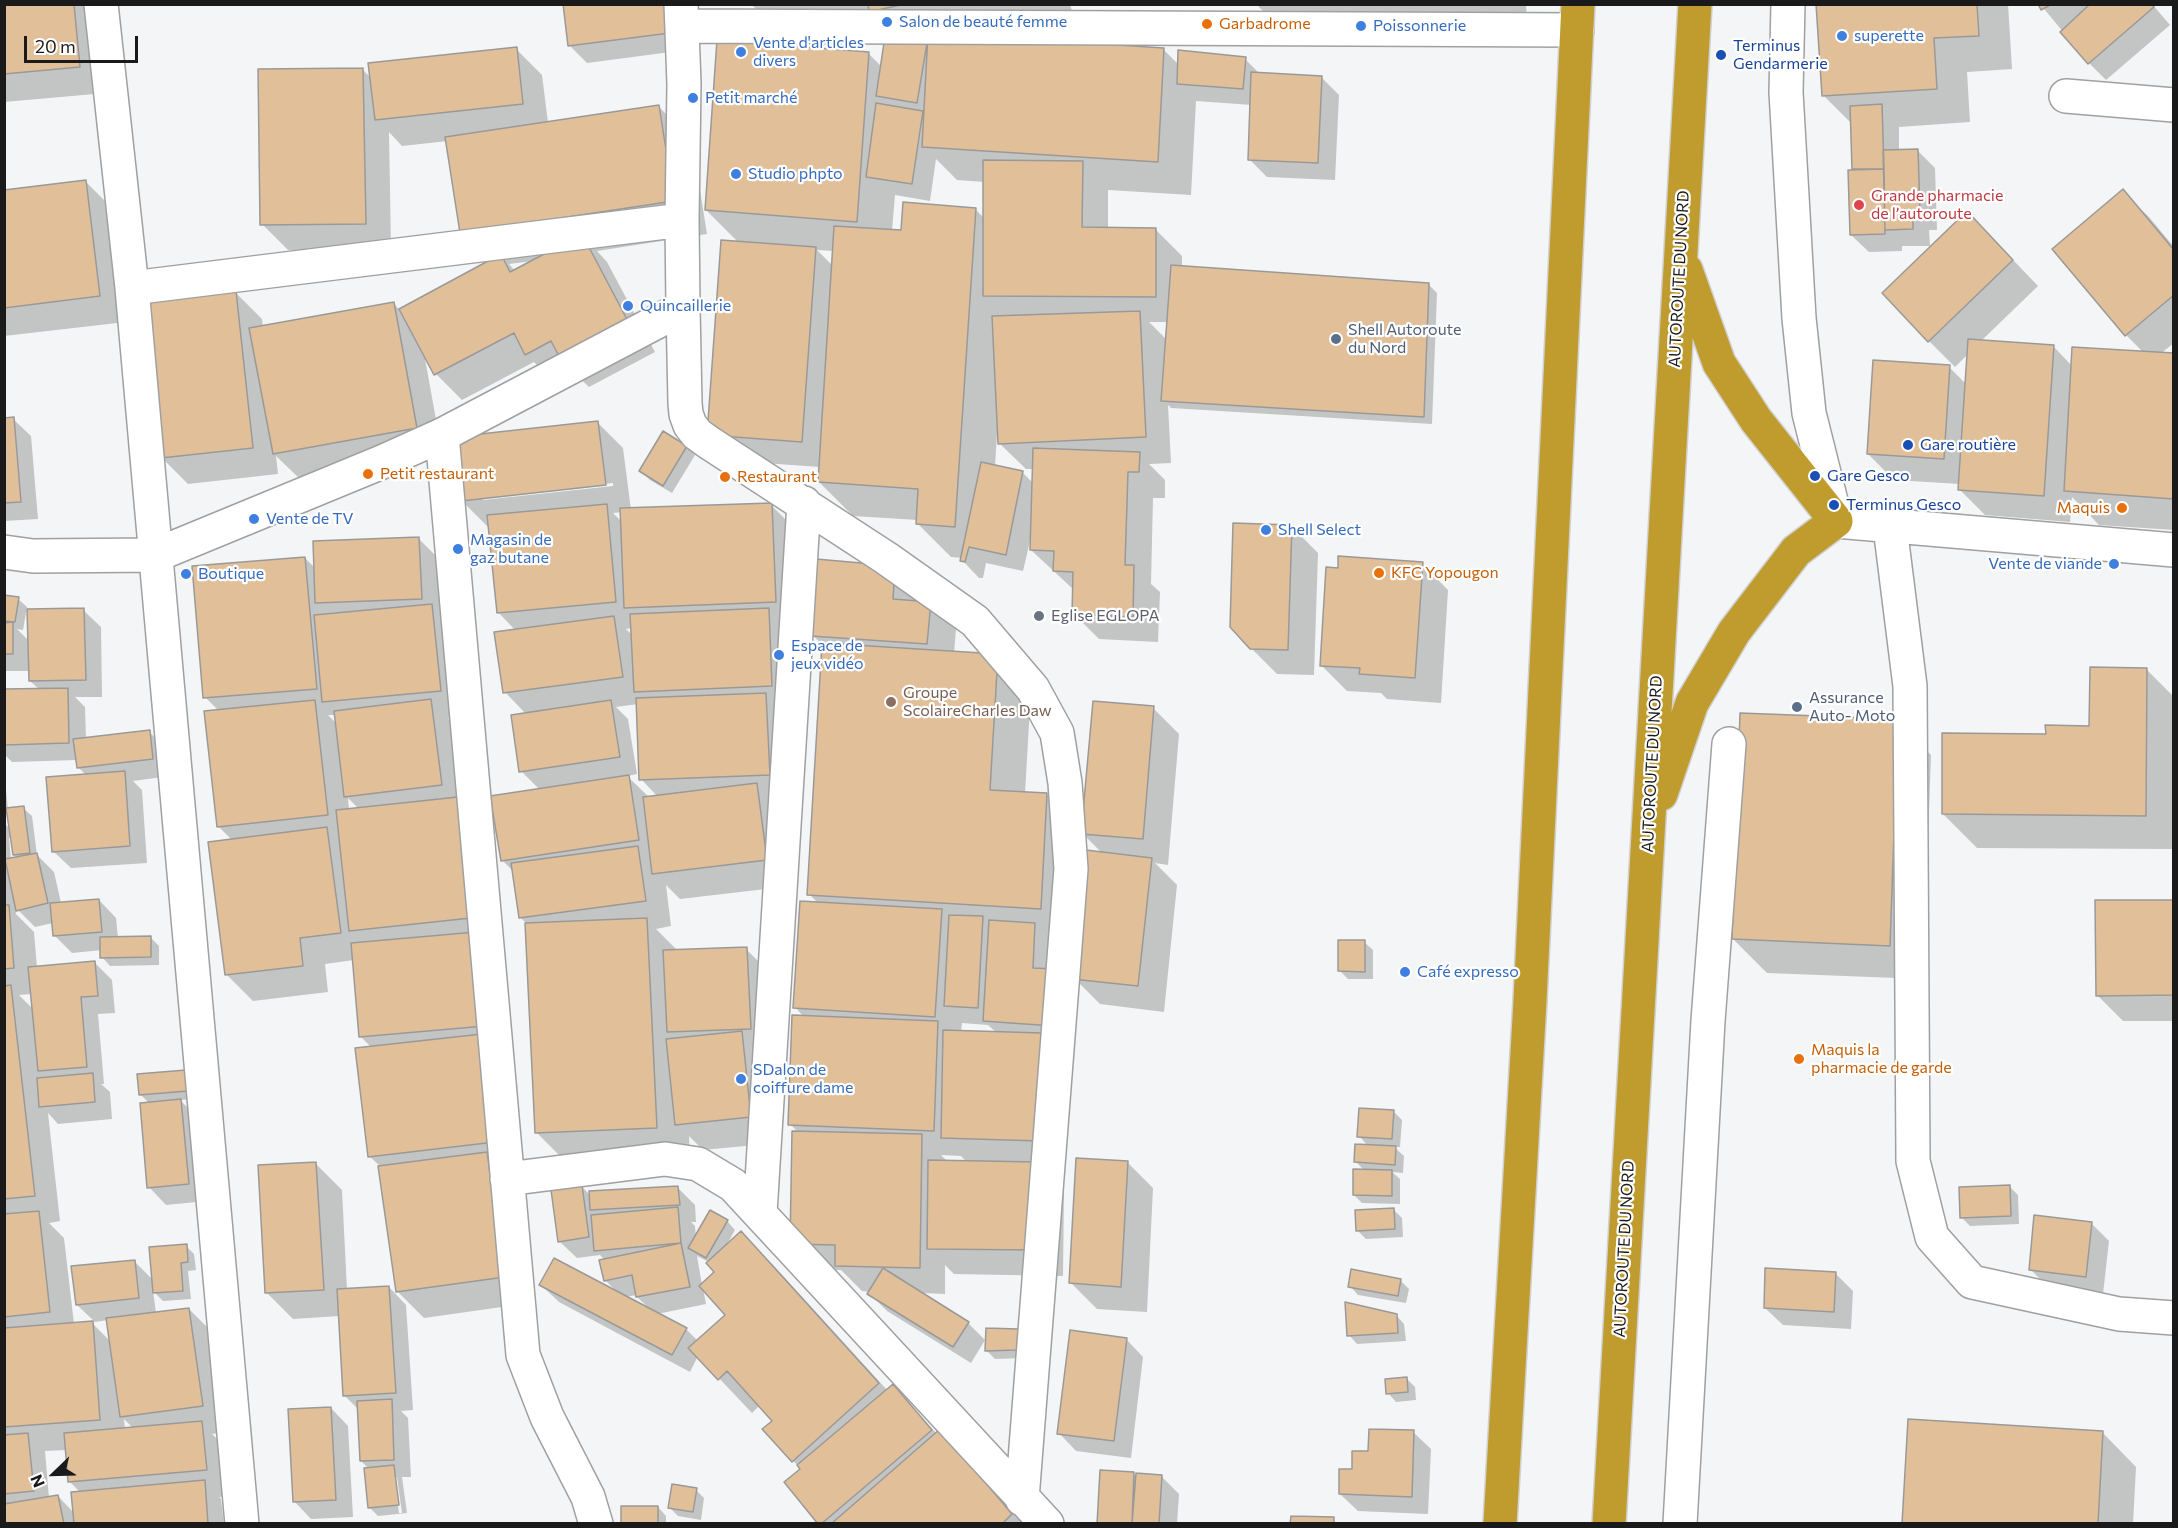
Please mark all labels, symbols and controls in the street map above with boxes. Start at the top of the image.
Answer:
place label: Salon de beauté femme [899,12,1067,32]
place label: Garbadrome [1219,14,1311,34]
marker: Salon de beauté femme [880,15,894,29]
place label: Poissonnerie [1373,16,1466,36]
marker: Garbadrome [1200,17,1214,31]
marker: Poissonnerie [1354,19,1368,33]
scale bar [27,24,141,62]
place label: superette [1854,26,1924,46]
marker: superette [1835,29,1849,43]
place label: Vente d'articles divers [753,33,864,71]
text: 20 m [35,35,76,57]
place label: Terminus Gendarmerie [1733,36,1828,74]
marker: Vente d'articles divers [734,45,748,59]
marker: Terminus Gendarmerie [1714,48,1728,62]
place label: Petit marché [705,88,797,108]
marker: Petit marché [686,91,700,105]
place label: Studio phpto [748,164,843,184]
marker: Studio phpto [729,167,743,181]
place label: Grande pharmacie de l’autoroute [1871,186,2003,224]
street label: AUTOROUTE DU NORD [1665,190,1693,368]
marker: Grande pharmacie de l’autoroute [1852,198,1866,212]
place label: Quincaillerie [640,296,731,316]
marker: Quincaillerie [621,299,635,313]
place label: Shell Autoroute du Nord [1348,320,1461,358]
marker: Shell Autoroute du Nord [1329,332,1343,346]
place label: Gare routière [1920,435,2016,455]
marker: Gare routière [1901,438,1915,452]
place label: Petit restaurant [380,464,494,484]
place label: Gare Gesco [1827,466,1910,486]
marker: Petit restaurant [361,467,375,481]
place label: Restaurant [737,467,817,487]
marker: Gare Gesco [1808,469,1822,483]
marker: Restaurant [718,470,732,484]
place label: Terminus Gesco [1846,495,1961,515]
marker: Terminus Gesco [1827,498,1841,512]
place label: Maquis [2057,498,2110,518]
marker: Maquis [2115,501,2129,515]
place label: Vente de TV [266,509,353,529]
marker: Vente de TV [247,512,261,526]
place label: Shell Select [1278,520,1361,540]
marker: Shell Select [1259,523,1273,537]
place label: Magasin de gaz butane [470,530,552,568]
marker: Magasin de gaz butane [451,542,465,556]
place label: Vente de viande [1988,554,2102,574]
marker: Vente de viande [2107,557,2121,571]
place label: KFC Yopougon [1391,563,1499,583]
place label: Boutique [198,564,264,584]
marker: KFC Yopougon [1372,566,1386,580]
marker: Boutique [179,567,193,581]
place label: Eglise EGLOPA [1051,606,1160,626]
marker: Eglise EGLOPA [1032,609,1046,623]
place label: Espace de jeux vidéo [791,636,864,674]
marker: Espace de jeux vidéo [772,648,786,662]
street label: AUTOROUTE DU NORD [1638,675,1666,853]
place label: Groupe ScolaireCharles Daw [903,683,1051,721]
place label: Assurance Auto- Moto [1809,688,1895,726]
marker: Groupe ScolaireCharles Daw [884,695,898,709]
marker: Assurance Auto- Moto [1790,700,1804,714]
place label: Café expresso [1417,962,1519,982]
marker: Café expresso [1398,965,1412,979]
place label: Maquis la pharmacie de garde [1811,1040,1952,1078]
marker: Maquis la pharmacie de garde [1792,1052,1806,1066]
place label: SDalon de coiffure dame [753,1060,853,1098]
marker: SDalon de coiffure dame [734,1072,748,1086]
street label: AUTOROUTE DU NORD [1610,1160,1638,1338]
north arrow [24,1444,84,1504]
text: N [26,1472,48,1490]

